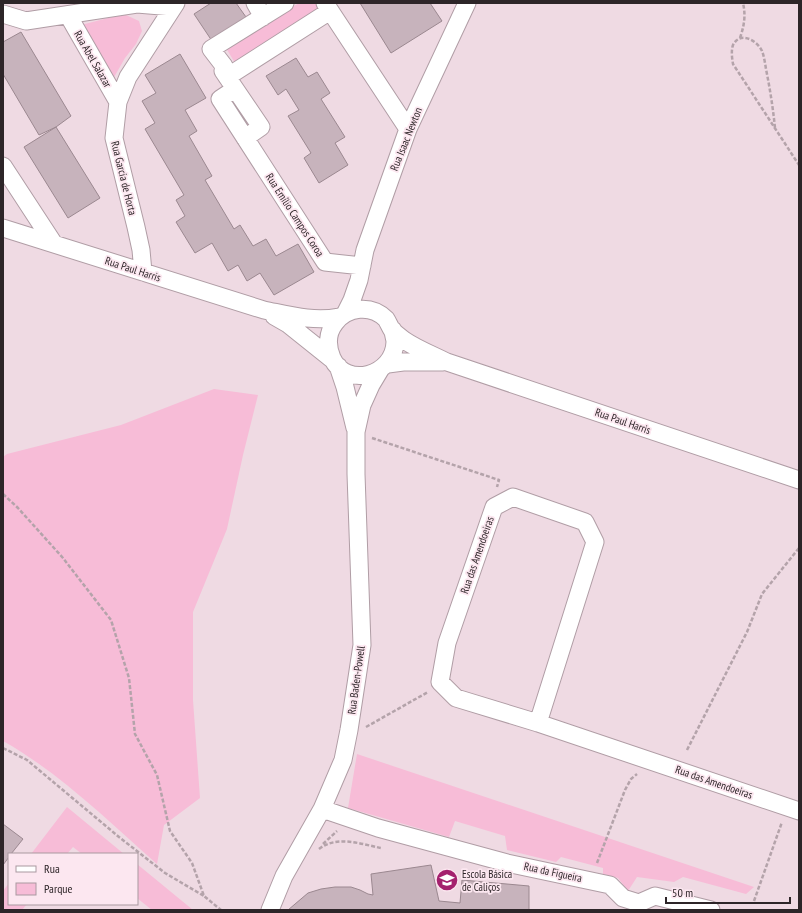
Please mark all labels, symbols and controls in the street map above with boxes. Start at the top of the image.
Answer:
street label: Rua Abel Salazar [71,28,115,90]
street label: Rua Isaac Newton [387,105,425,173]
street label: Rua Garcia de Horta [108,140,140,216]
street label: Rua Emílio Campos Coroa [263,171,327,259]
street label: Rua Paul Harris [103,253,163,285]
street label: Rua Paul Harris [593,405,653,437]
street label: Rua das Amendoeiras [457,514,497,596]
street label: Rua Baden-Powell [344,644,368,715]
street label: Rua das Amendoeiras [673,762,755,802]
legend [8,853,138,905]
street label: Rua da Figueira [523,859,583,885]
text: Rua [44,861,60,876]
school or university icon: Escola Básica de Caliços [434,867,460,893]
place label: Escola Básica de Caliços [462,867,512,894]
scale bar [666,879,790,905]
text: Parque [44,881,73,896]
text: 50 m [672,885,693,900]

